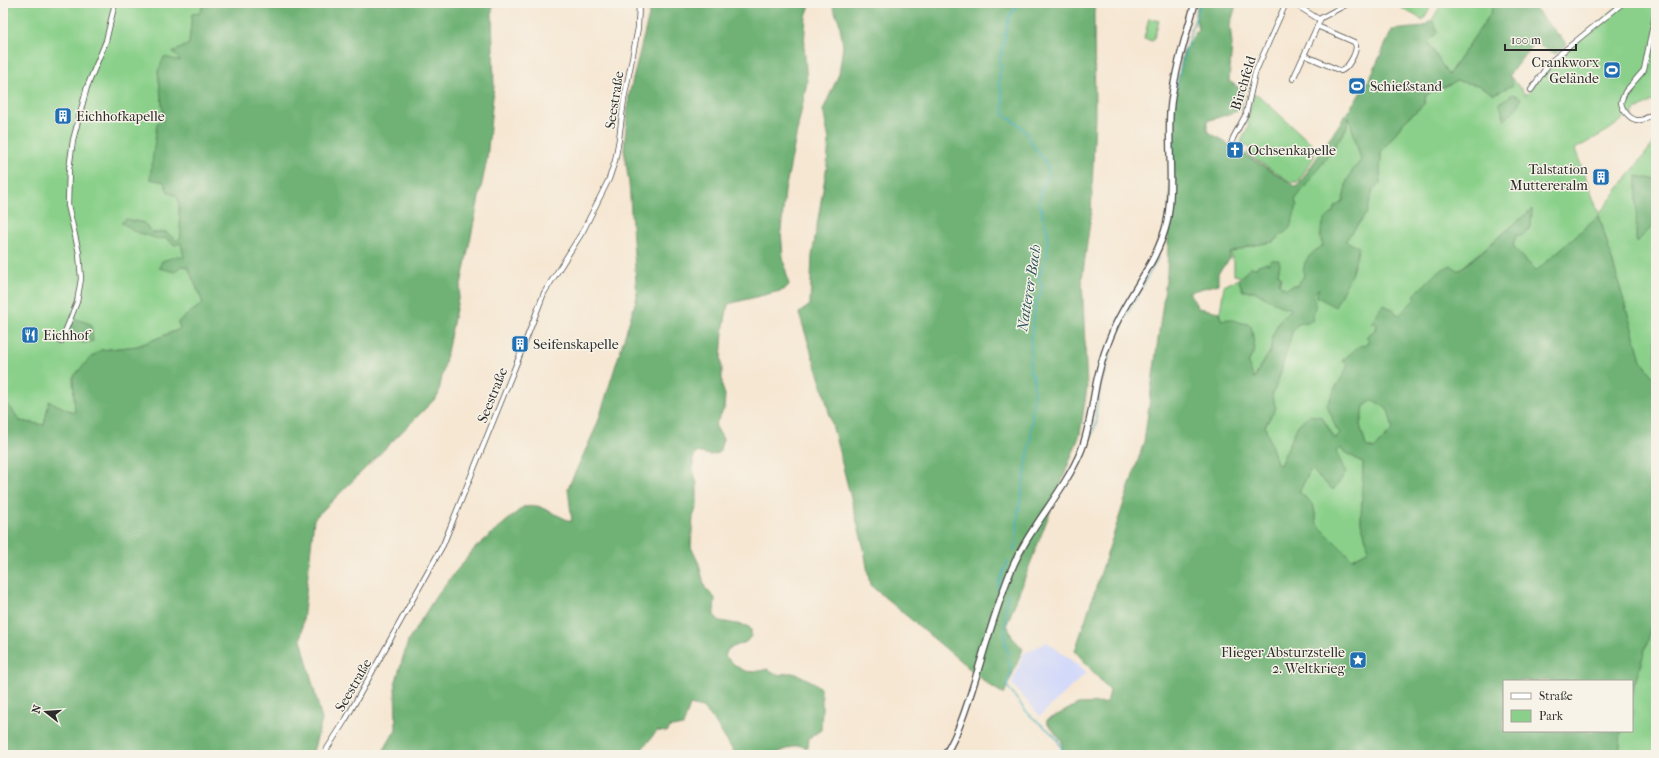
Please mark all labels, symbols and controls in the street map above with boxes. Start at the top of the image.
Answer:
scale bar [1505,26,1576,52]
text: 100 m [1511,33,1541,47]
street label: Birchfeld [1227,54,1260,112]
place label: Crankworx Gelände [1531,54,1600,87]
sports icon: Crankworx Gelände [1602,60,1622,80]
street label: Seestraße [602,70,627,130]
sports icon: Schießstand [1347,76,1367,96]
place label: Schießstand [1370,78,1443,95]
building icon: Eichhofkapelle [53,106,73,126]
place label: Eichhofkapelle [76,108,165,125]
church icon: Ochsenkapelle [1225,140,1245,160]
place label: Ochsenkapelle [1248,142,1336,159]
place label: Talstation Muttereralm [1510,161,1588,194]
building icon: Talstation Muttereralm [1591,167,1611,187]
water label: Natterer Bach [1013,243,1045,334]
restaurant icon: Eichhof [20,325,40,345]
place label: Eichhof [43,327,92,344]
building icon: Seifenskapelle [510,334,530,354]
place label: Seifenskapelle [533,336,619,353]
street label: Seestraße [474,365,511,425]
place label: Flieger Absturzstelle 2. Weltkrieg [1221,644,1346,677]
place icon: Flieger Absturzstelle 2. Weltkrieg [1348,650,1368,670]
street label: Seestraße [332,656,375,715]
legend [1503,680,1633,732]
text: Straße [1539,689,1573,703]
north arrow [26,692,66,732]
text: N [29,703,45,715]
text: Park [1539,709,1564,723]

